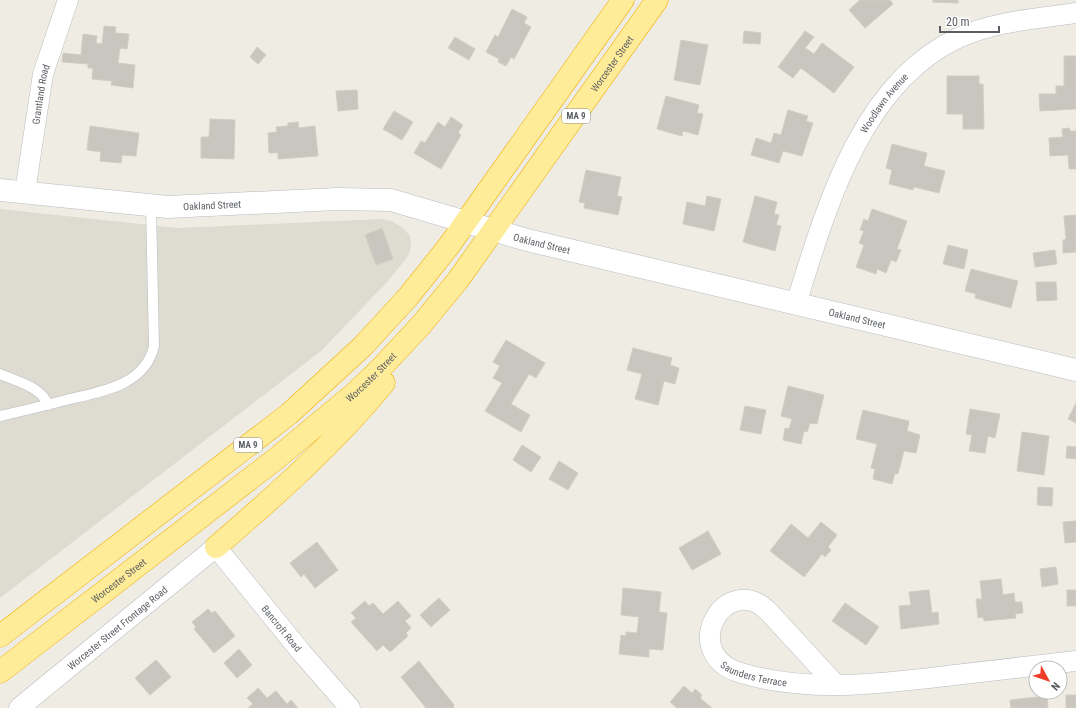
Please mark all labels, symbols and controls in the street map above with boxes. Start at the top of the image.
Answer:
scale bar [940,8,999,34]
text: 20 m [946,15,970,29]
street label: Worcester Street [589,34,636,94]
street label: Grantland Road [30,63,52,125]
street label: Woodlawn Avenue [858,71,911,135]
road number: MA 9 [562,109,590,123]
street label: Oakland Street [183,199,241,212]
street label: Oakland Street [512,231,571,256]
street label: Oakland Street [827,307,886,331]
street label: Worcester Street [344,350,399,404]
road number: MA 9 [234,438,262,452]
street label: Worcester Street [90,556,148,605]
street label: Worcester Street Frontage Road [66,584,170,672]
street label: Bancroft Road [260,603,304,654]
street label: Saunders Terrace [718,659,788,689]
north arrow [1028,660,1068,700]
text: N [1048,679,1062,693]

